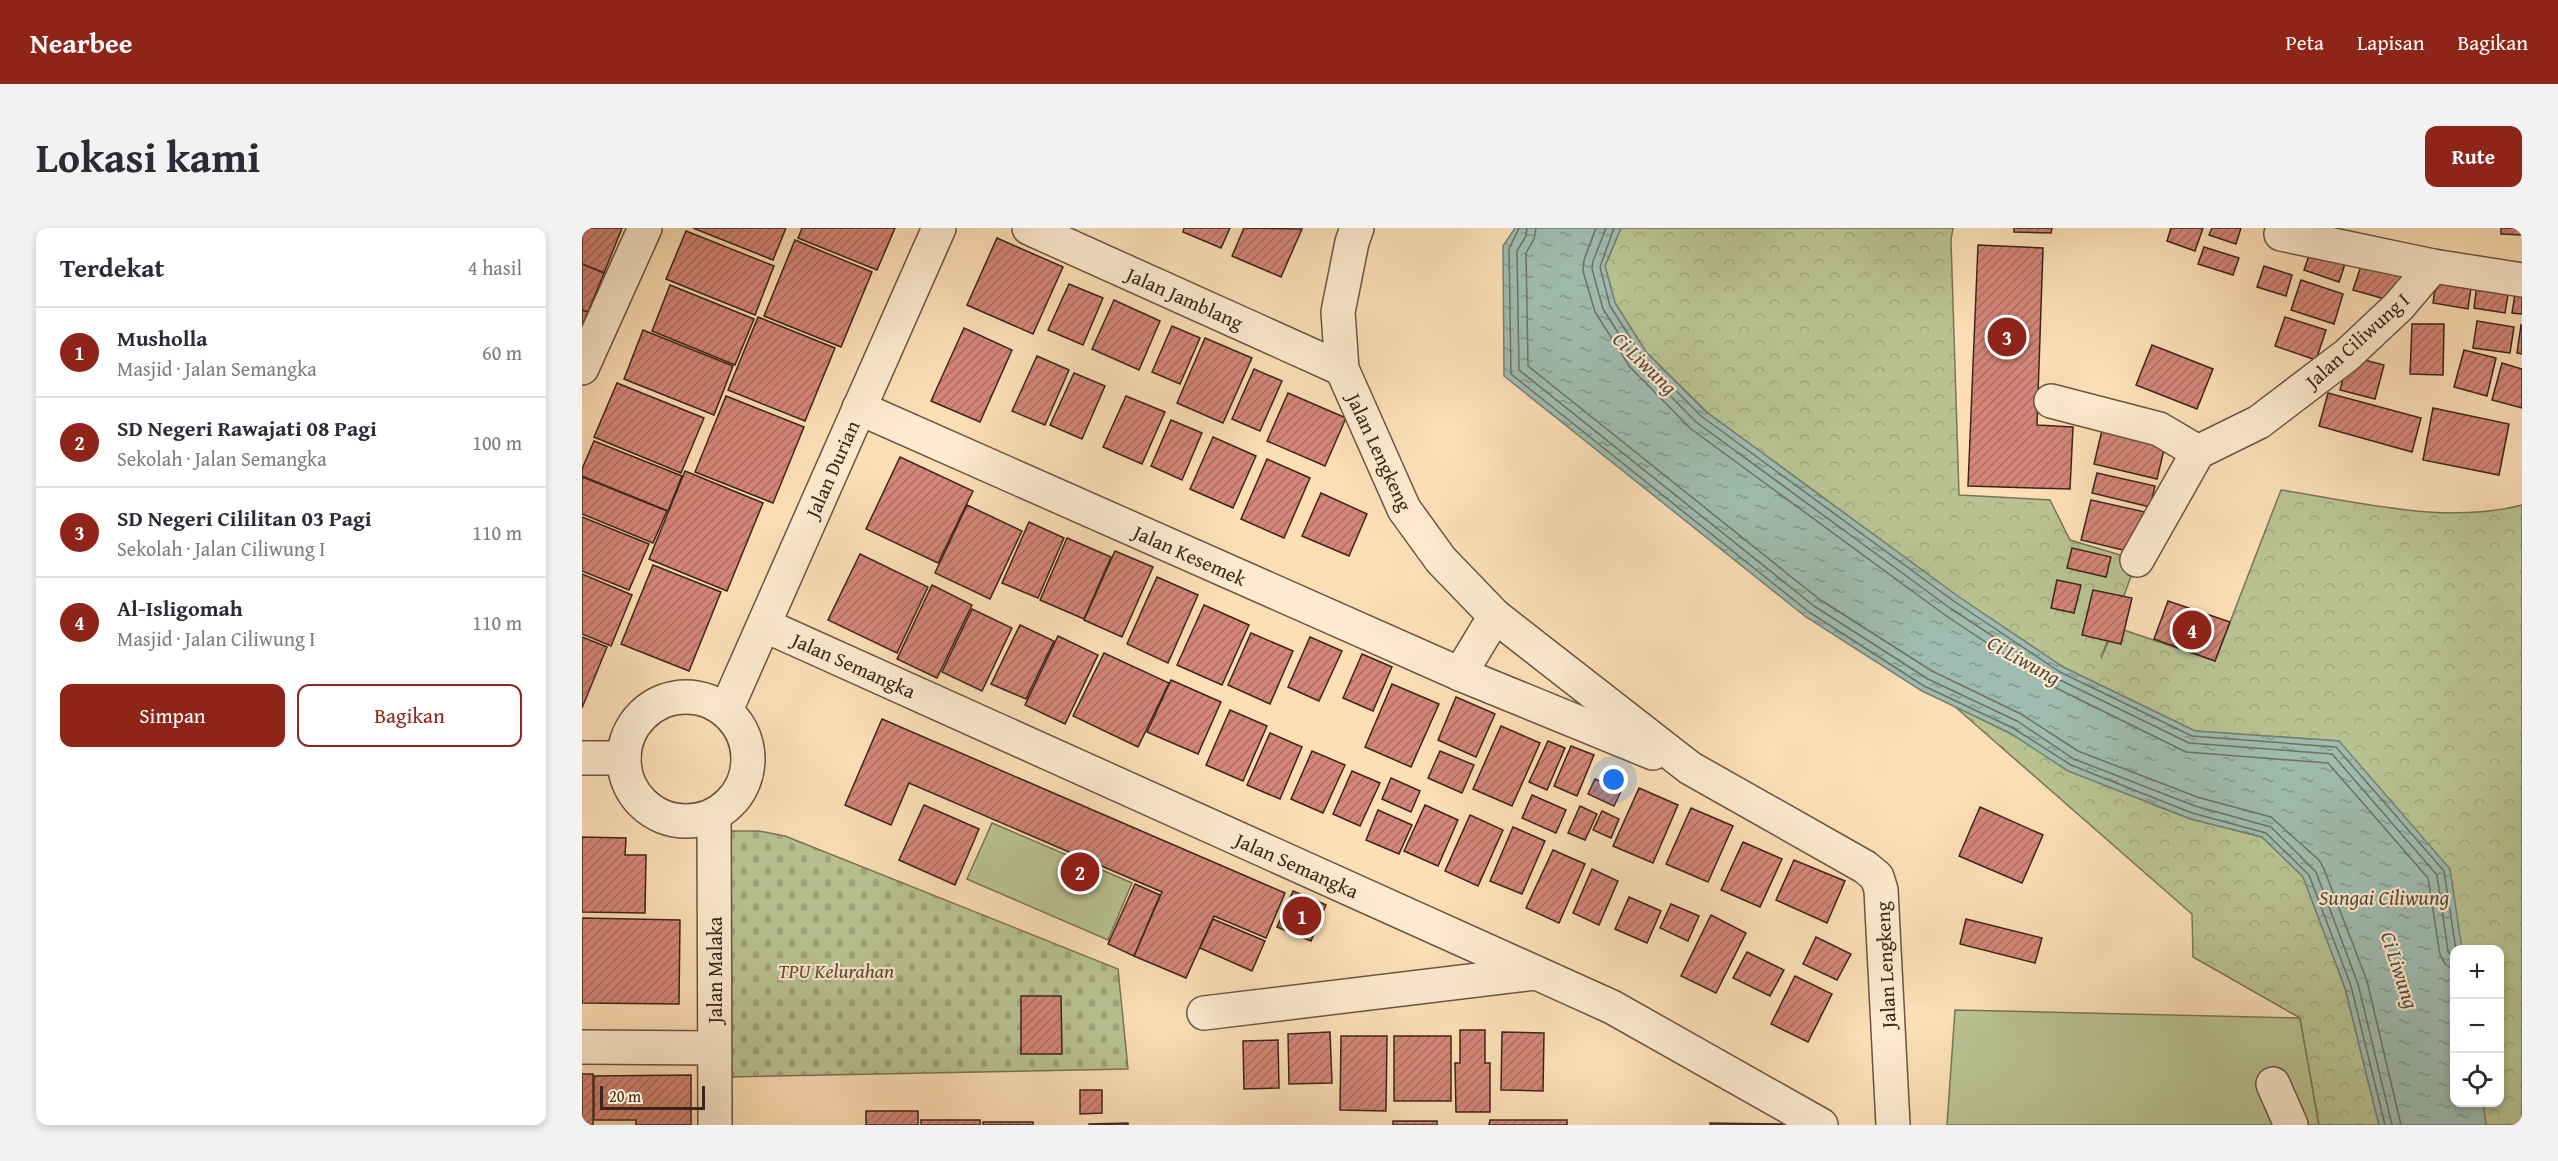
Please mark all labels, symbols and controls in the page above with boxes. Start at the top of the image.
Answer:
text: Nearbee [30,22,133,63]
text: Peta [2286,27,2324,58]
text: Lapisan [2357,27,2424,58]
text: Bagikan [2457,27,2528,58]
text: Lokasi kami [36,126,260,187]
button: Rute [2425,126,2522,187]
text: Terdekat [60,248,164,287]
text: 4 hasil [468,253,522,282]
street label: Jalan Jamblang [1119,258,1248,337]
street label: Jalan Ciliwung I [2296,285,2415,397]
pin: 3 [1988,314,2026,360]
text: Musholla [117,322,208,354]
water label: Ci Liwung [1606,324,1685,402]
text: 1 [74,338,85,367]
text: 60 m [482,338,522,367]
text: Masjid · Jalan Semangka [117,354,317,383]
street label: Jalan Lengkeng [1339,386,1420,516]
text: SD Negeri Rawajati 08 Pagi [117,412,377,444]
street label: Jalan Durian [796,416,866,525]
text: 2 [74,428,85,457]
text: 100 m [472,428,522,457]
text: Sekolah · Jalan Semangka [117,444,327,473]
text: SD Negeri Cililitan 03 Pagi [117,502,372,534]
street label: Jalan Kesemek [1126,516,1252,593]
text: 3 [74,518,85,547]
text: 110 m [472,518,522,547]
text: Sekolah · Jalan Ciliwung I [117,534,325,563]
text: Al-Isligomah [117,592,243,624]
text: 4 [74,608,85,637]
text: 110 m [472,608,522,637]
pin: 4 [2172,608,2212,652]
text: Masjid · Jalan Ciliwung I [117,624,316,653]
street label: Jalan Semangka [785,624,921,705]
water label: Ci Liwung [1982,627,2067,693]
button: Simpan [60,684,285,747]
button: Bagikan [297,684,522,747]
your location [1599,765,1628,794]
street label: Jalan Semangka [1228,824,1364,905]
pin: 2 [1060,850,1100,894]
water label: Sungai Ciliwung [2319,882,2450,913]
pin: 1 [1282,894,1322,938]
street label: Jalan Lengkeng [1867,901,1903,1032]
street label: Jalan Malaka [700,916,729,1026]
water label: Ci Liwung [2373,927,2427,1013]
map controls [2450,945,2504,1107]
button: + [2450,945,2504,999]
park label: TPU Kelurahan [778,956,894,985]
button: − [2450,999,2504,1053]
button: locate [2450,1053,2504,1107]
scale bar [600,1083,705,1110]
text: 20 m [609,1084,641,1108]

